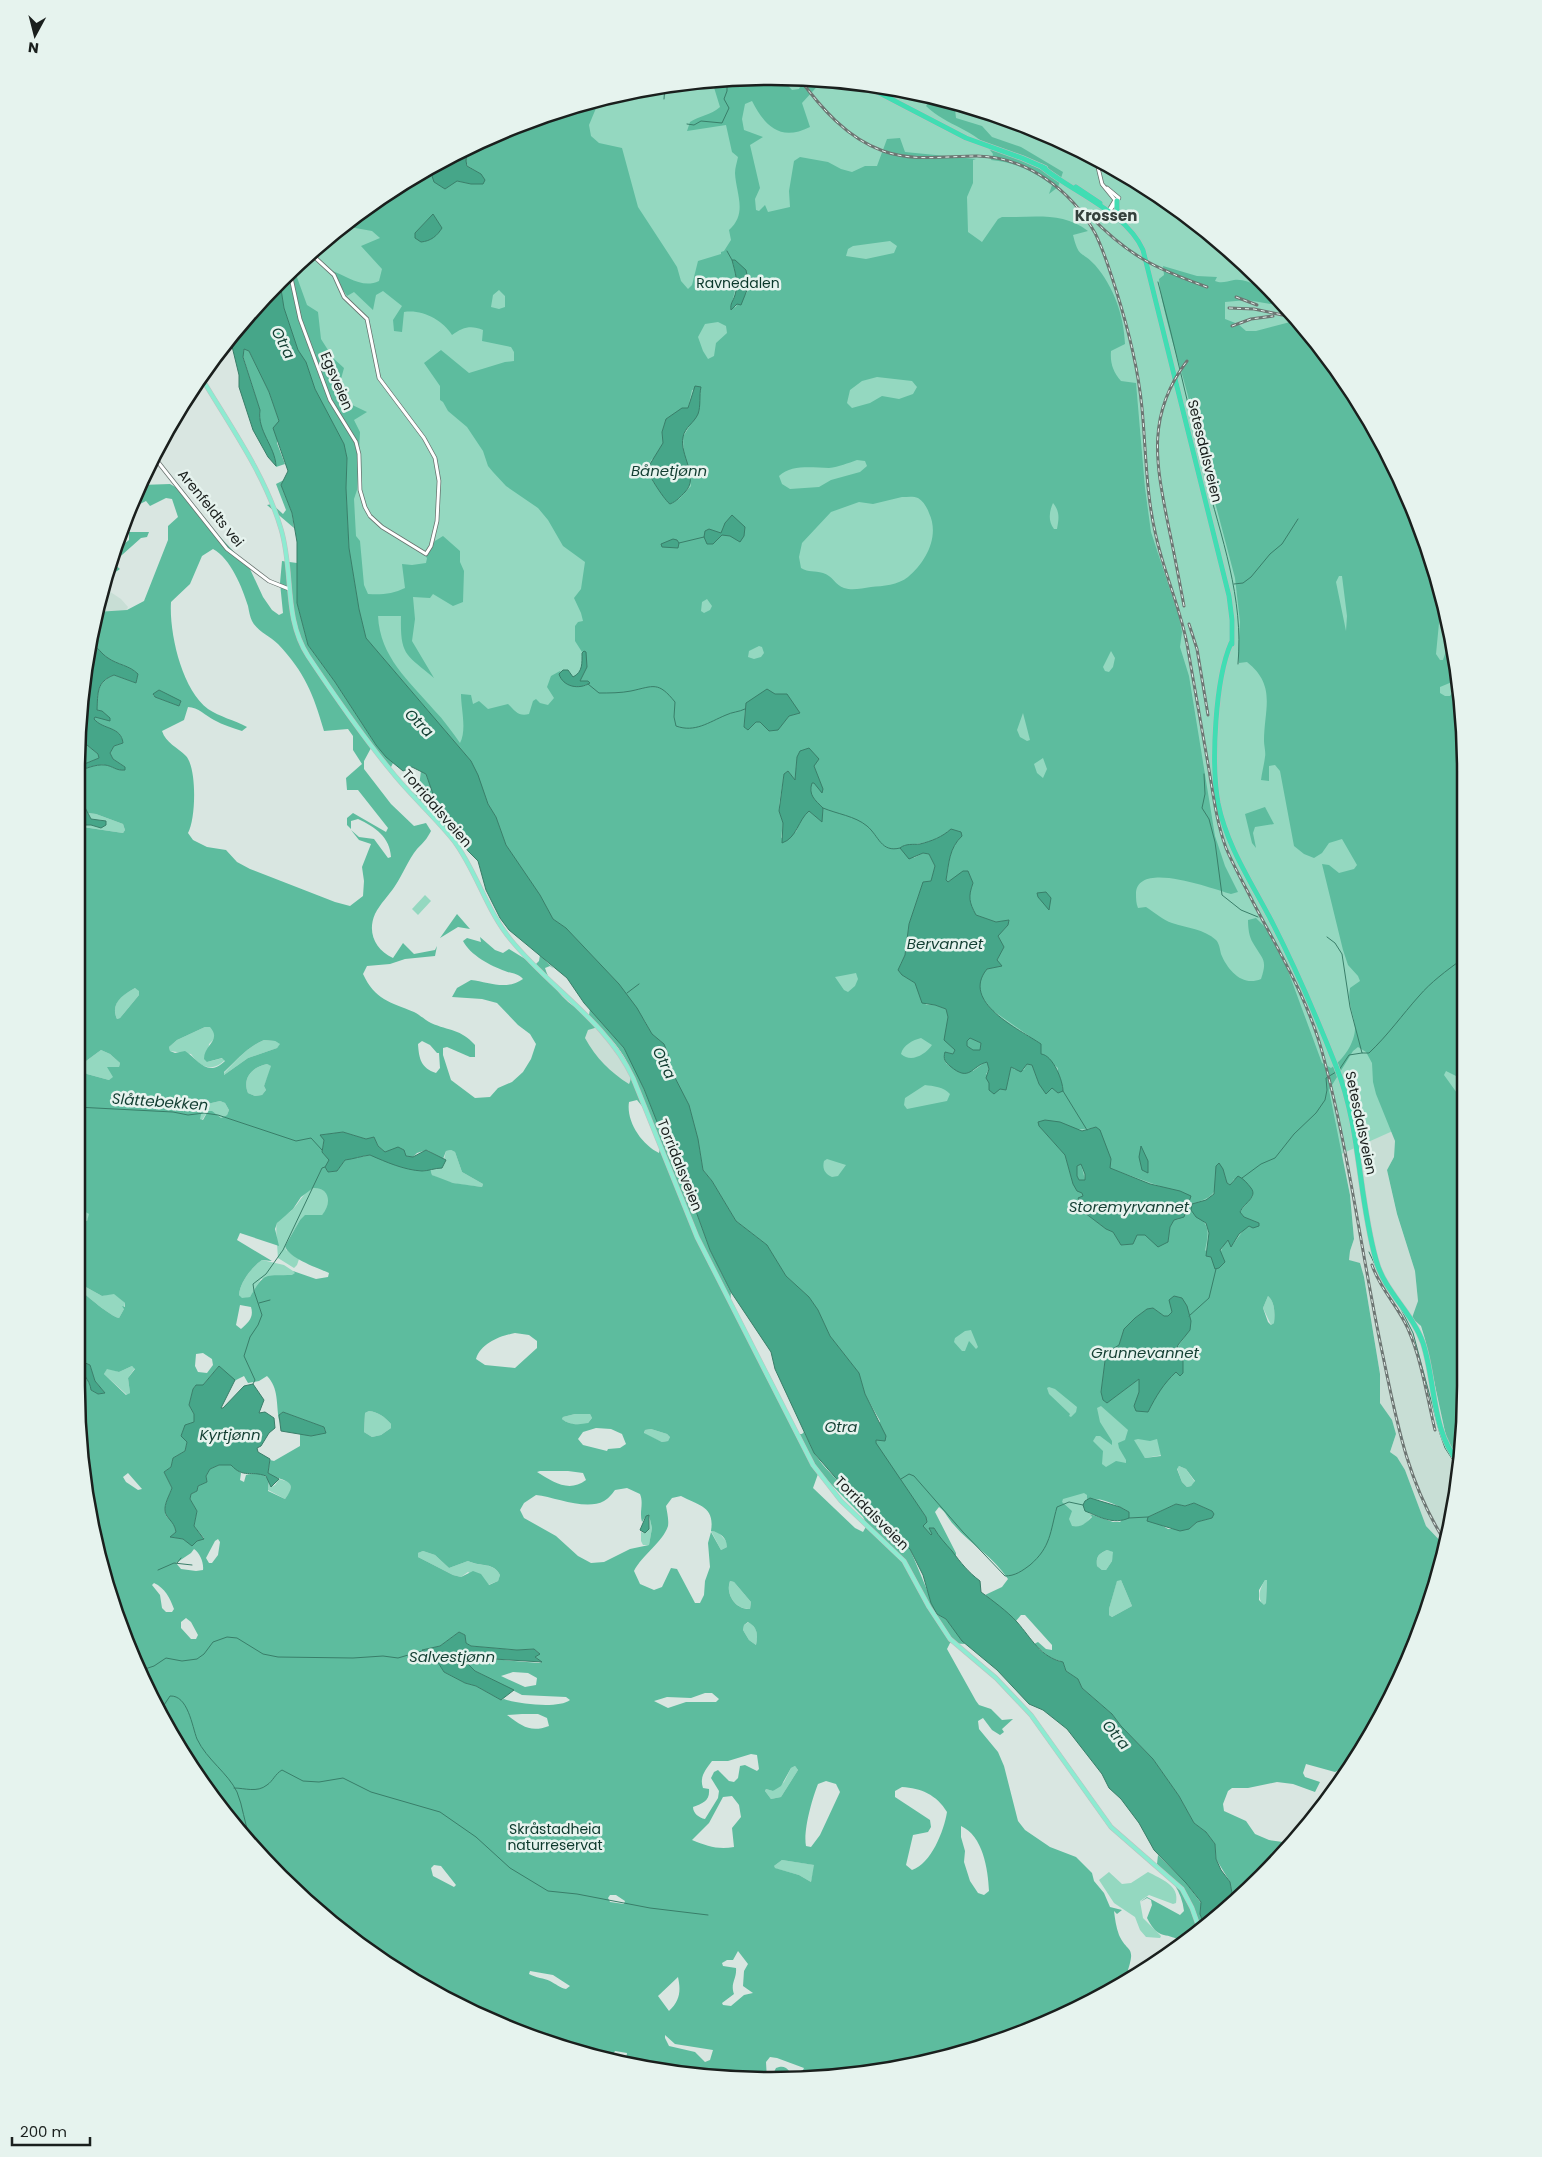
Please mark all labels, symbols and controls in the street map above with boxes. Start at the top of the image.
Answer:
north arrow [10,10,60,60]
text: N [27,37,40,58]
district label: Krossen [1075,205,1137,226]
park label: Ravnedalen [696,273,780,293]
water label: Otra [267,323,300,362]
street label: Egsveien [316,349,358,413]
street label: Setesdalsveien [1183,398,1227,504]
water label: Bånetjønn [631,460,707,481]
street label: Arenfeldts vei [173,465,249,551]
water label: Otra [400,704,439,742]
street label: Torridalsveien [397,765,477,851]
water label: Bervannet [907,933,984,954]
water label: Otra [648,1043,681,1082]
street label: Setesdalsveien [1340,1069,1382,1177]
water label: Slåttebekken [111,1088,209,1115]
street label: Torridalsveien [652,1116,708,1214]
water label: Storemyrvannet [1069,1196,1190,1217]
water label: Grunnevannet [1091,1342,1199,1363]
water label: Otra [825,1416,858,1437]
water label: Kyrtjønn [199,1424,261,1445]
street label: Torridalsveien [830,1471,914,1555]
water label: Salvestjønn [409,1646,495,1667]
water label: Otra [1098,1715,1135,1754]
park label: Skråstadheia naturreservat [507,1819,603,1855]
scale bar [12,2114,90,2146]
text: 200 m [20,2121,67,2142]

